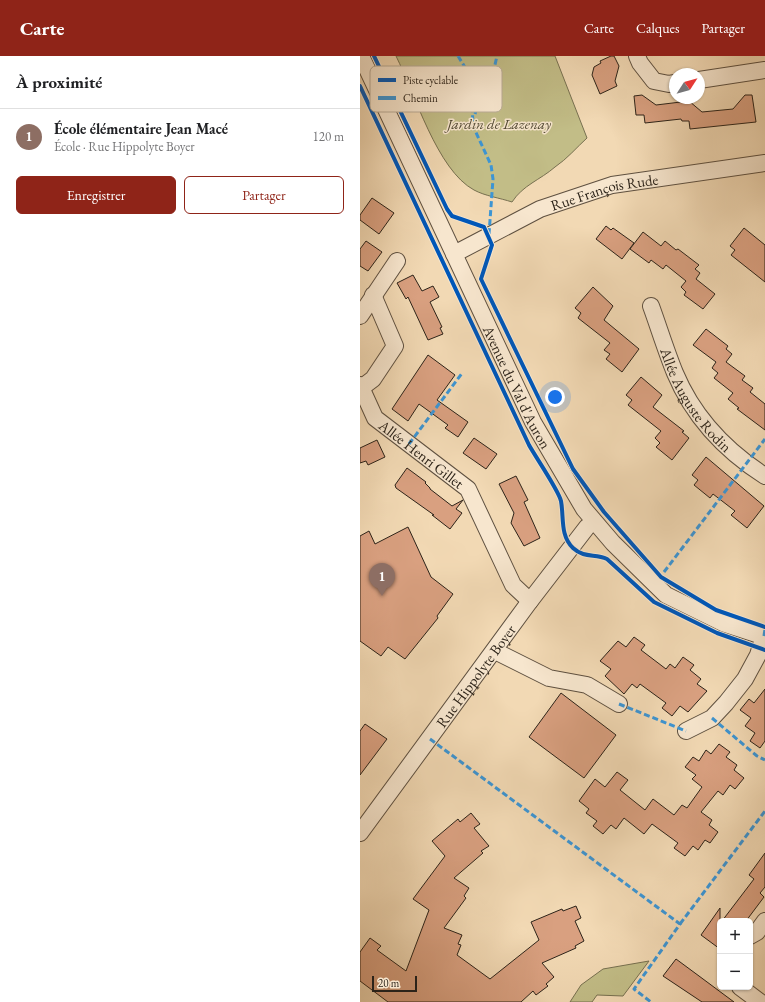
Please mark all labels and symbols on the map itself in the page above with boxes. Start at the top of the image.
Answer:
legend [370,66,502,112]
north arrow [669,68,705,104]
text: Piste cyclable [403,73,459,87]
text: Chemin [403,91,438,105]
park label: Jardin de Lazenay [444,114,551,133]
street label: Rue François Rude [548,169,660,214]
street label: Avenue du Val d'Auron [479,321,556,452]
street label: Allée Auguste Rodin [656,344,736,456]
your location [545,387,565,407]
street label: Allée Henri Gillet [374,414,468,492]
pin: 1 [369,563,395,596]
street label: Rue Hippolyte Boyer [431,621,519,731]
scale bar [372,974,417,993]

